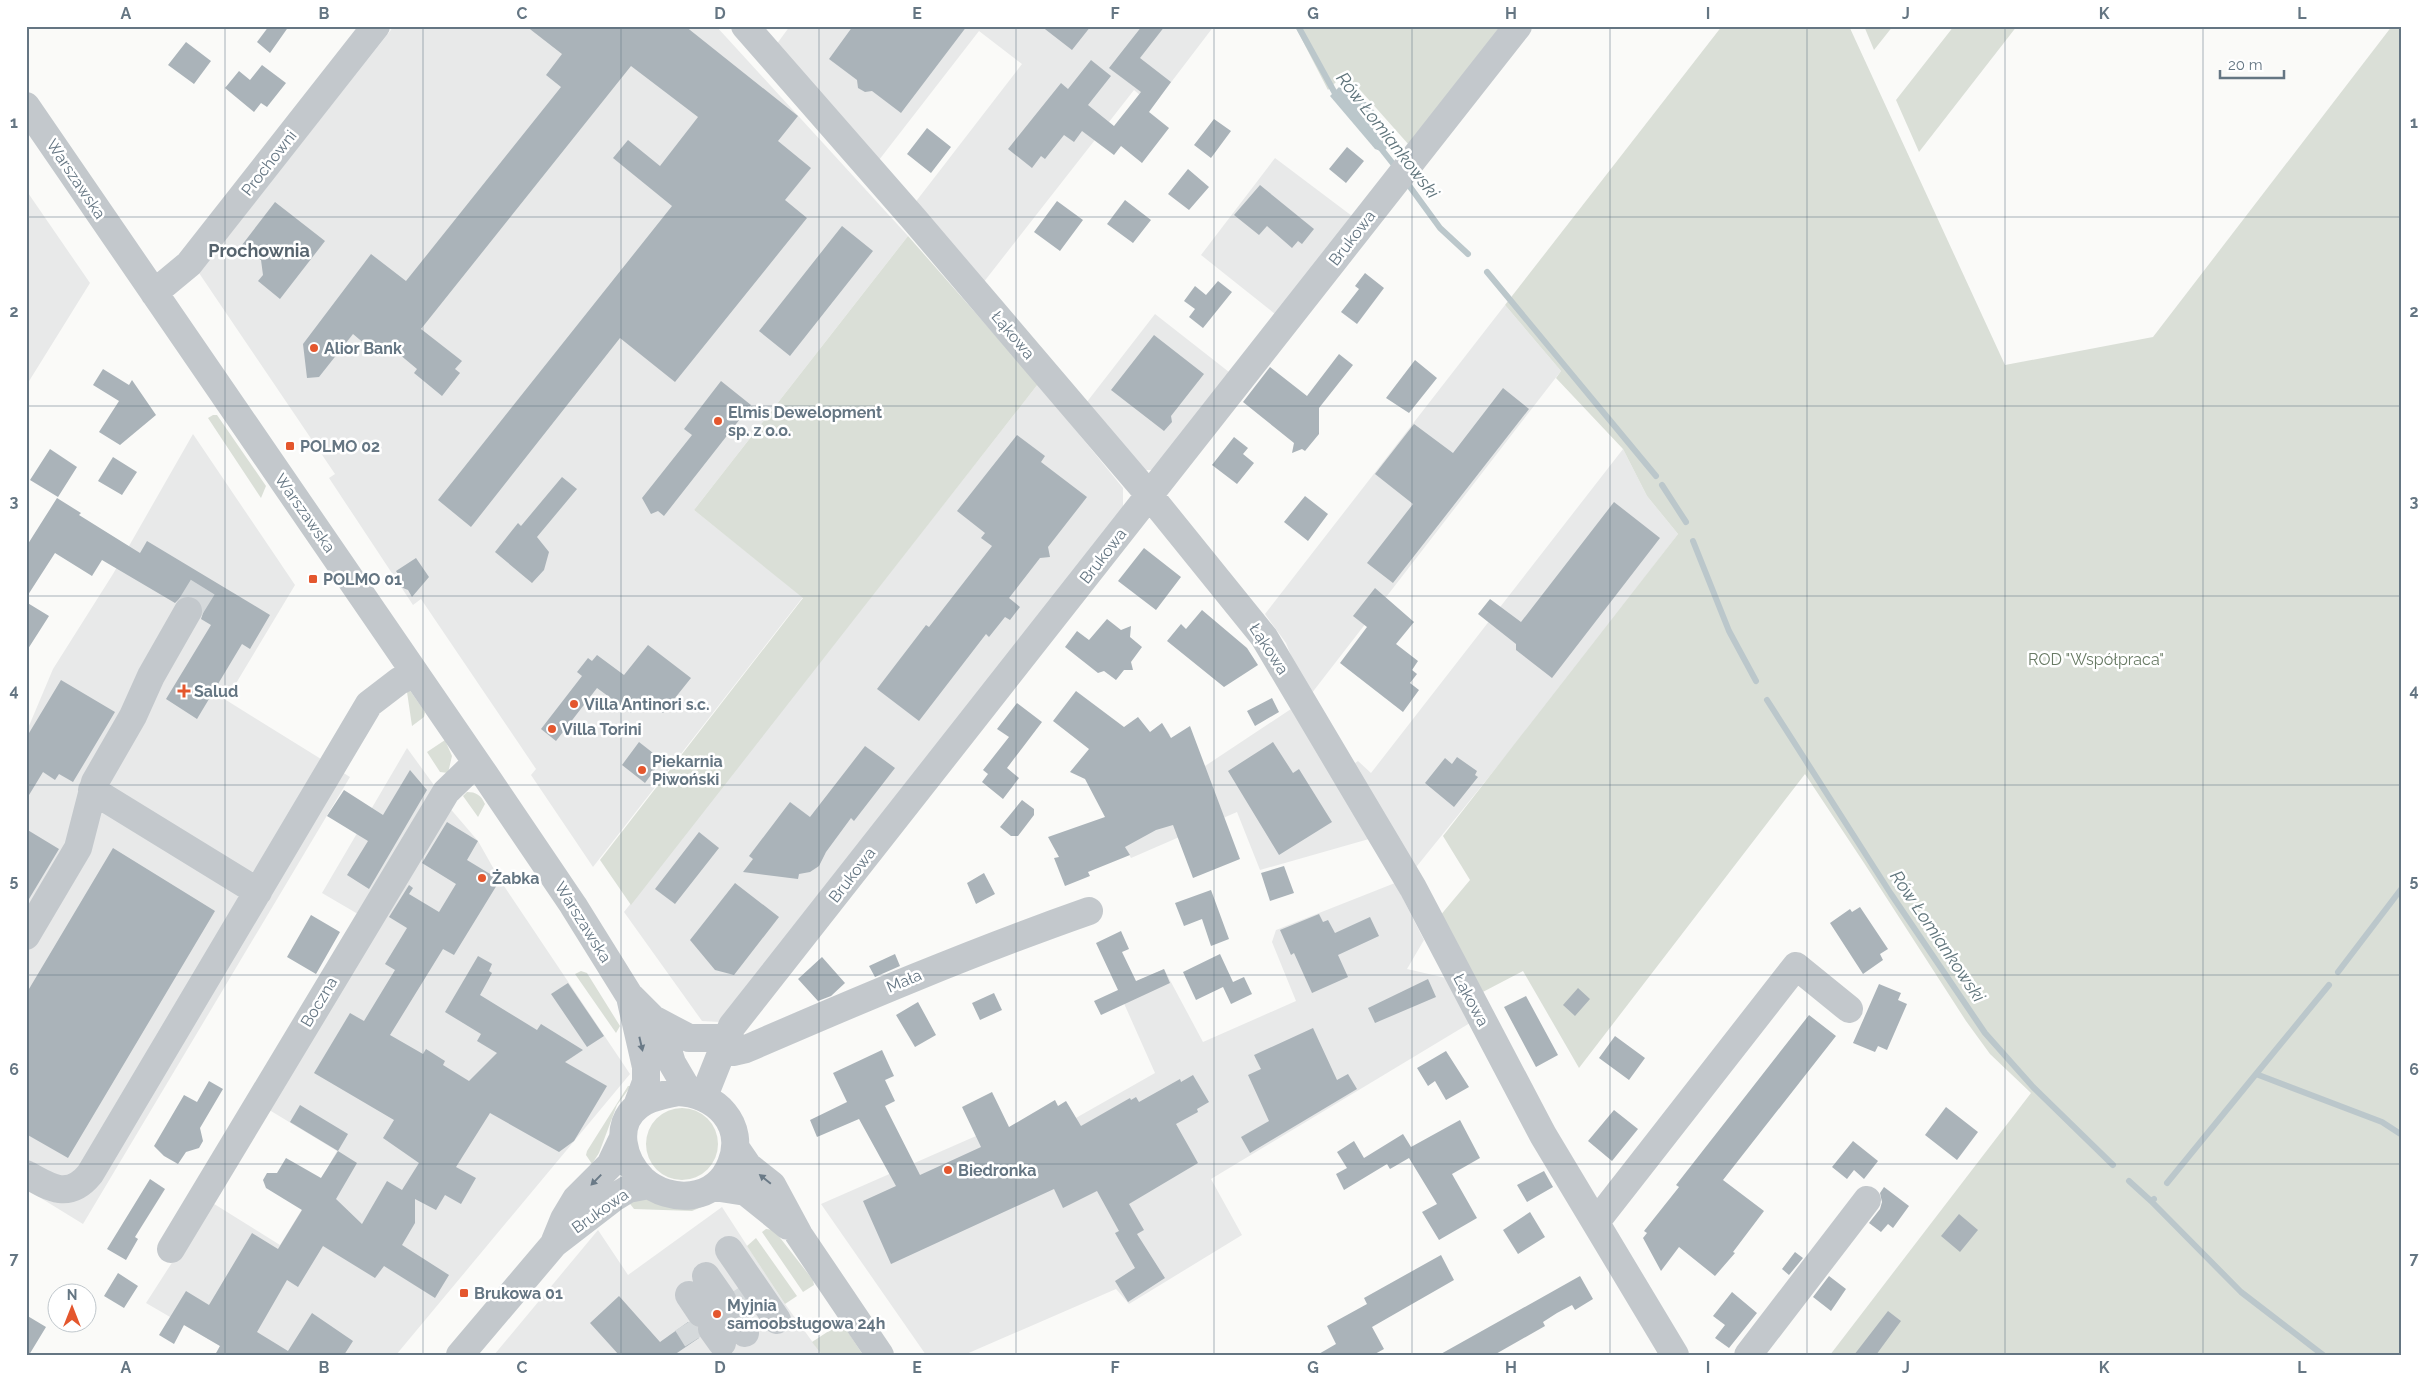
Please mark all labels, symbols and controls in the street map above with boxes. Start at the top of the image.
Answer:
text: A [121,4,132,23]
text: B [319,4,330,23]
text: C [517,4,528,23]
text: D [714,4,726,23]
text: E [912,4,922,23]
text: F [1110,4,1120,23]
text: G [1307,4,1319,23]
text: H [1505,4,1517,23]
text: I [1706,4,1710,23]
text: J [1902,4,1910,23]
text: K [2099,4,2110,23]
text: L [2297,4,2307,23]
scale bar [2220,48,2284,80]
text: 20 m [2228,56,2263,74]
water label: Rów Łomiankowski [1332,68,1444,203]
text: 1 [10,113,18,132]
text: 1 [2410,113,2418,132]
street label: Prochowni [238,126,300,200]
street label: Warszawska [42,136,110,222]
street label: Brukowa [1325,207,1379,269]
district label: Prochownia [208,240,310,261]
text: 2 [9,302,19,321]
text: 2 [2409,302,2419,321]
street label: Łąkowa [987,307,1039,363]
place label: Alior Bank [324,339,402,358]
marker: Alior Bank [308,342,320,354]
place label: Elmis Dewelopment sp. z o.o. [728,403,882,440]
marker: Elmis Dewelopment sp. z o.o. [712,415,724,427]
place label: POLMO 02 [300,437,380,456]
marker: POLMO 02 [284,440,296,452]
street label: Warszawska [271,470,339,556]
text: 3 [10,492,19,511]
text: 3 [2410,492,2419,511]
street label: Brukowa [1076,525,1130,587]
place label: POLMO 01 [323,570,402,589]
marker: POLMO 01 [307,573,319,585]
street label: Łąkowa [1246,620,1292,678]
park label: ROD "Współpraca" [2028,650,2164,669]
text: 4 [9,681,19,700]
text: 4 [2409,681,2419,700]
place label: Salud [194,682,238,701]
marker: Salud [178,685,190,697]
place label: Villa Antinori s.c. [584,695,710,714]
marker: Villa Antinori s.c. [568,698,580,710]
place label: Villa Torini [562,720,642,739]
marker: Villa Torini [546,723,558,735]
place label: Piekarnia Piwoński [652,752,723,789]
marker: Piekarnia Piwoński [636,764,648,776]
street label: Brukowa [825,844,879,906]
water label: Rów Łomiankowski [1886,866,1990,1007]
place label: Żabka [492,868,539,888]
text: 5 [10,871,19,890]
text: 5 [2410,871,2419,890]
marker: Żabka [476,872,488,884]
street label: Warszawska [551,878,615,966]
street label: Mała [884,965,924,997]
street label: Łąkowa [1449,970,1493,1030]
street label: Boczna [297,974,341,1030]
one-way arrow [637,1036,645,1051]
text: 6 [9,1060,19,1079]
text: 6 [2409,1060,2419,1079]
place label: Biedronka [958,1161,1036,1180]
marker: Biedronka [942,1164,954,1176]
one-way arrow [590,1174,602,1186]
one-way arrow [759,1174,772,1185]
street label: Brukowa [568,1185,632,1237]
text: 7 [10,1249,19,1268]
text: 7 [2410,1249,2419,1268]
north arrow [48,1284,98,1334]
place label: Brukowa 01 [474,1284,563,1303]
text: N [67,1287,77,1303]
marker: Brukowa 01 [458,1287,470,1299]
place label: Myjnia samoobsługowa 24h [727,1296,885,1333]
marker: Myjnia samoobsługowa 24h [711,1308,723,1320]
text: A [121,1358,132,1377]
text: B [319,1358,330,1377]
text: C [517,1358,528,1377]
text: D [714,1358,726,1377]
text: E [912,1358,922,1377]
text: F [1110,1358,1120,1377]
text: G [1307,1358,1319,1377]
text: H [1505,1358,1517,1377]
text: I [1706,1358,1710,1377]
text: J [1902,1358,1910,1377]
text: K [2099,1358,2110,1377]
text: L [2297,1358,2307,1377]

